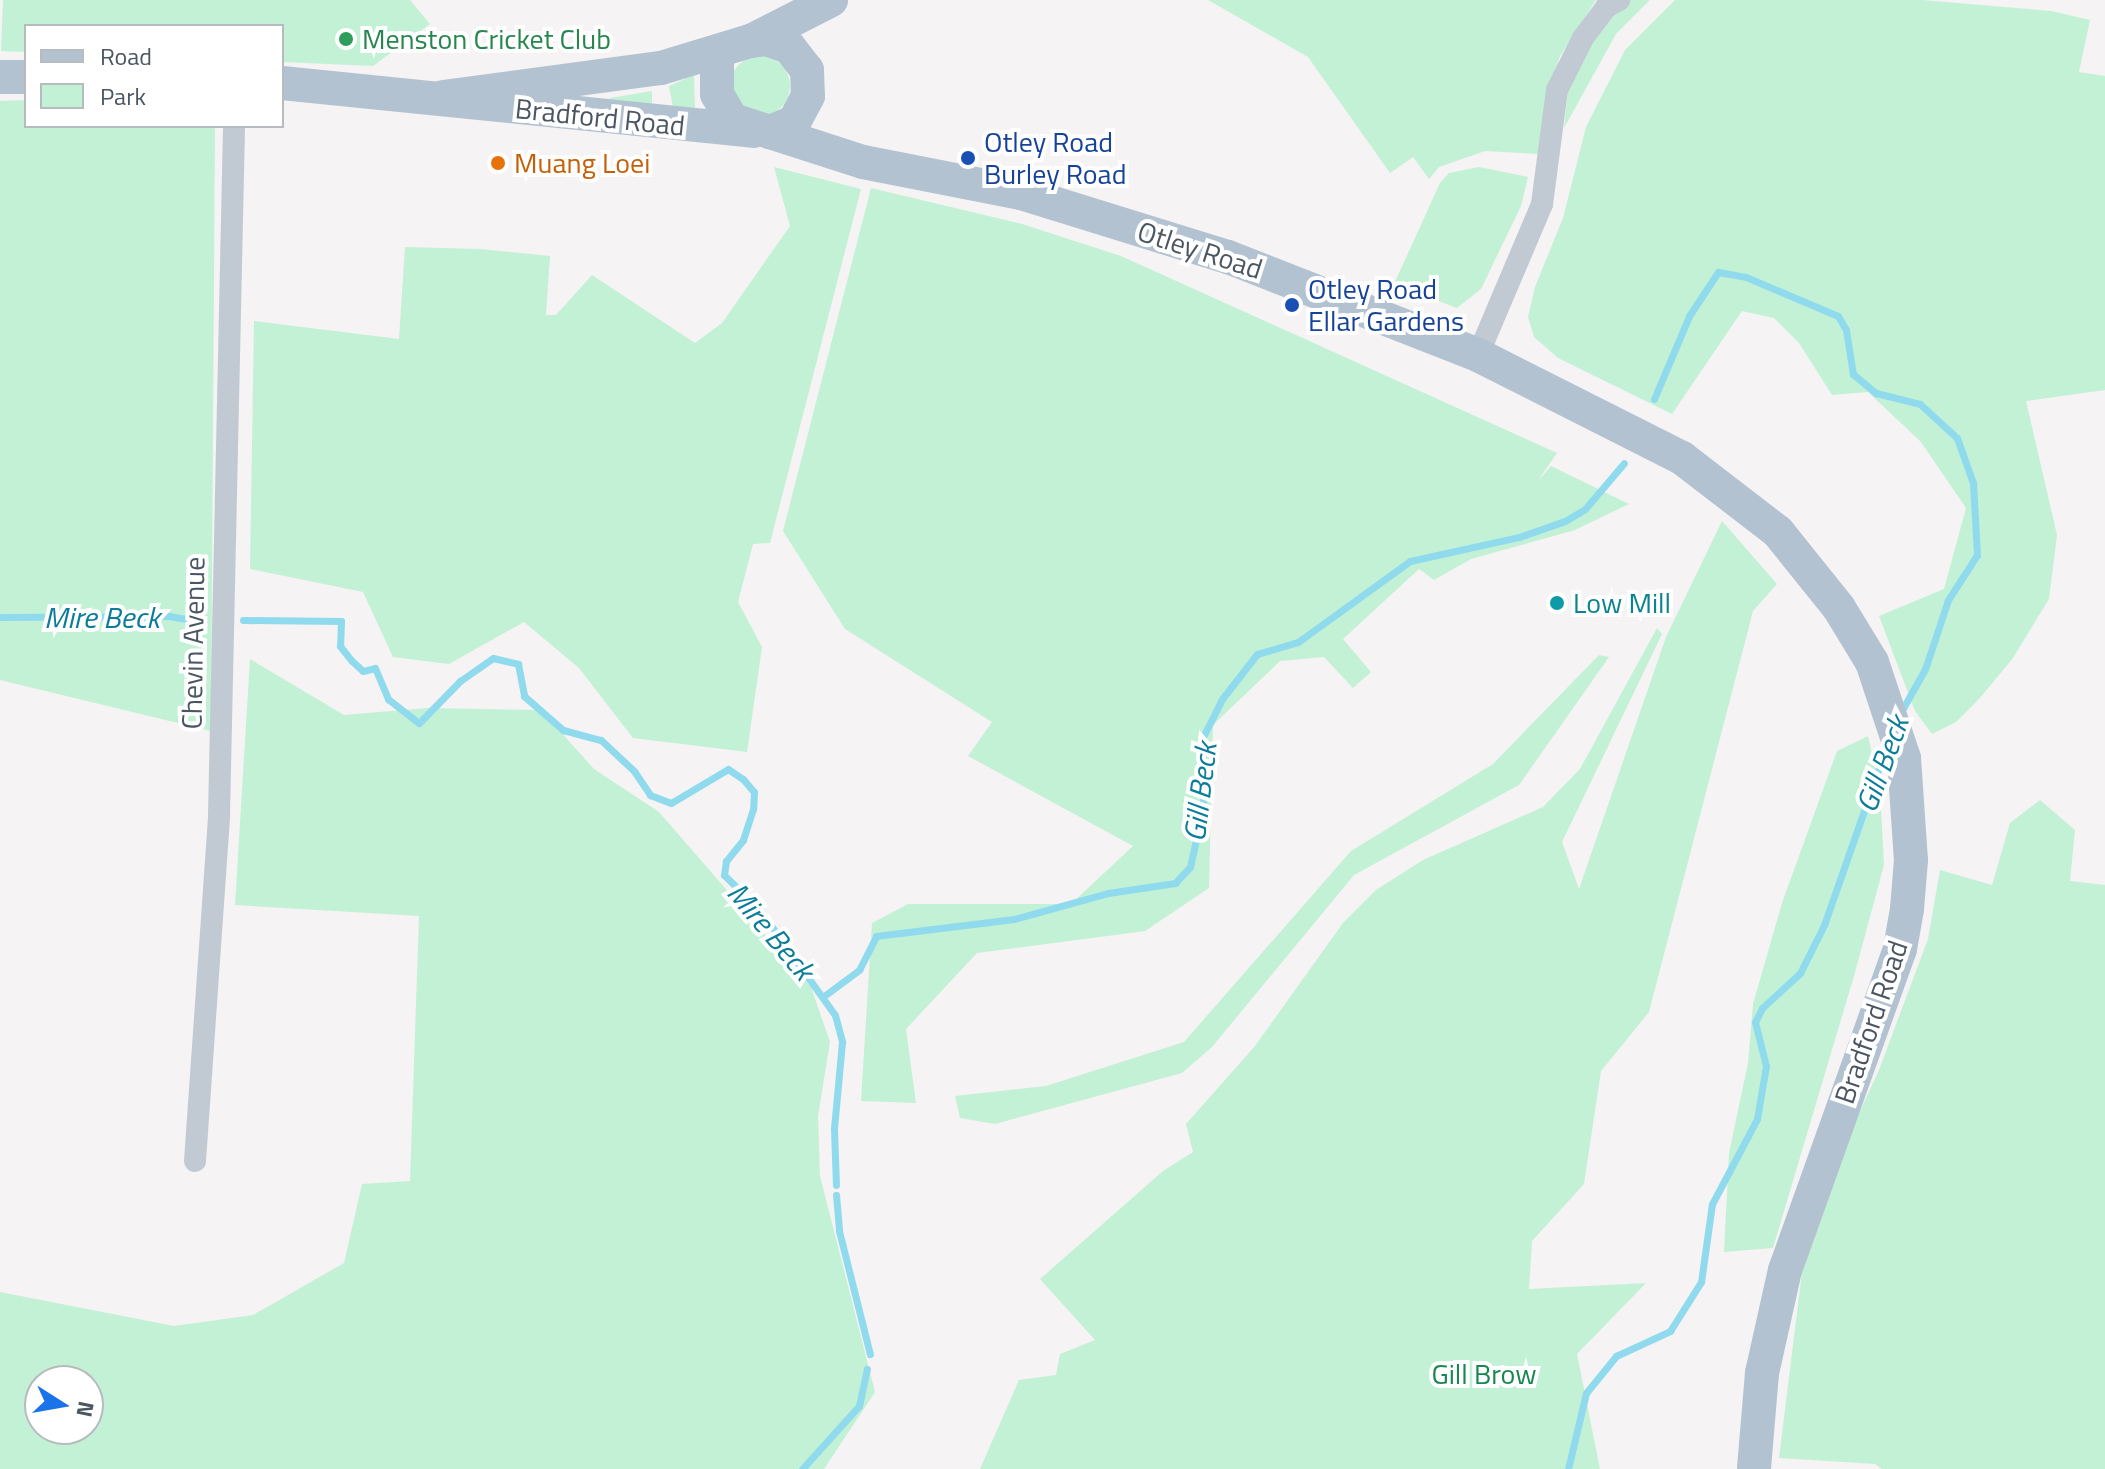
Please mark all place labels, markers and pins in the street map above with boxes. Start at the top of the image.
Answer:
place label: Menston Cricket Club [362,22,611,56]
marker: Menston Cricket Club [337,30,355,48]
place label: Otley Road Burley Road [984,125,1126,191]
place label: Muang Loei [514,146,650,180]
marker: Otley Road Burley Road [959,149,977,167]
marker: Muang Loei [489,154,507,172]
place label: Otley Road Ellar Gardens [1308,272,1464,338]
marker: Otley Road Ellar Gardens [1283,296,1301,314]
place label: Low Mill [1573,586,1671,620]
marker: Low Mill [1548,594,1566,612]

